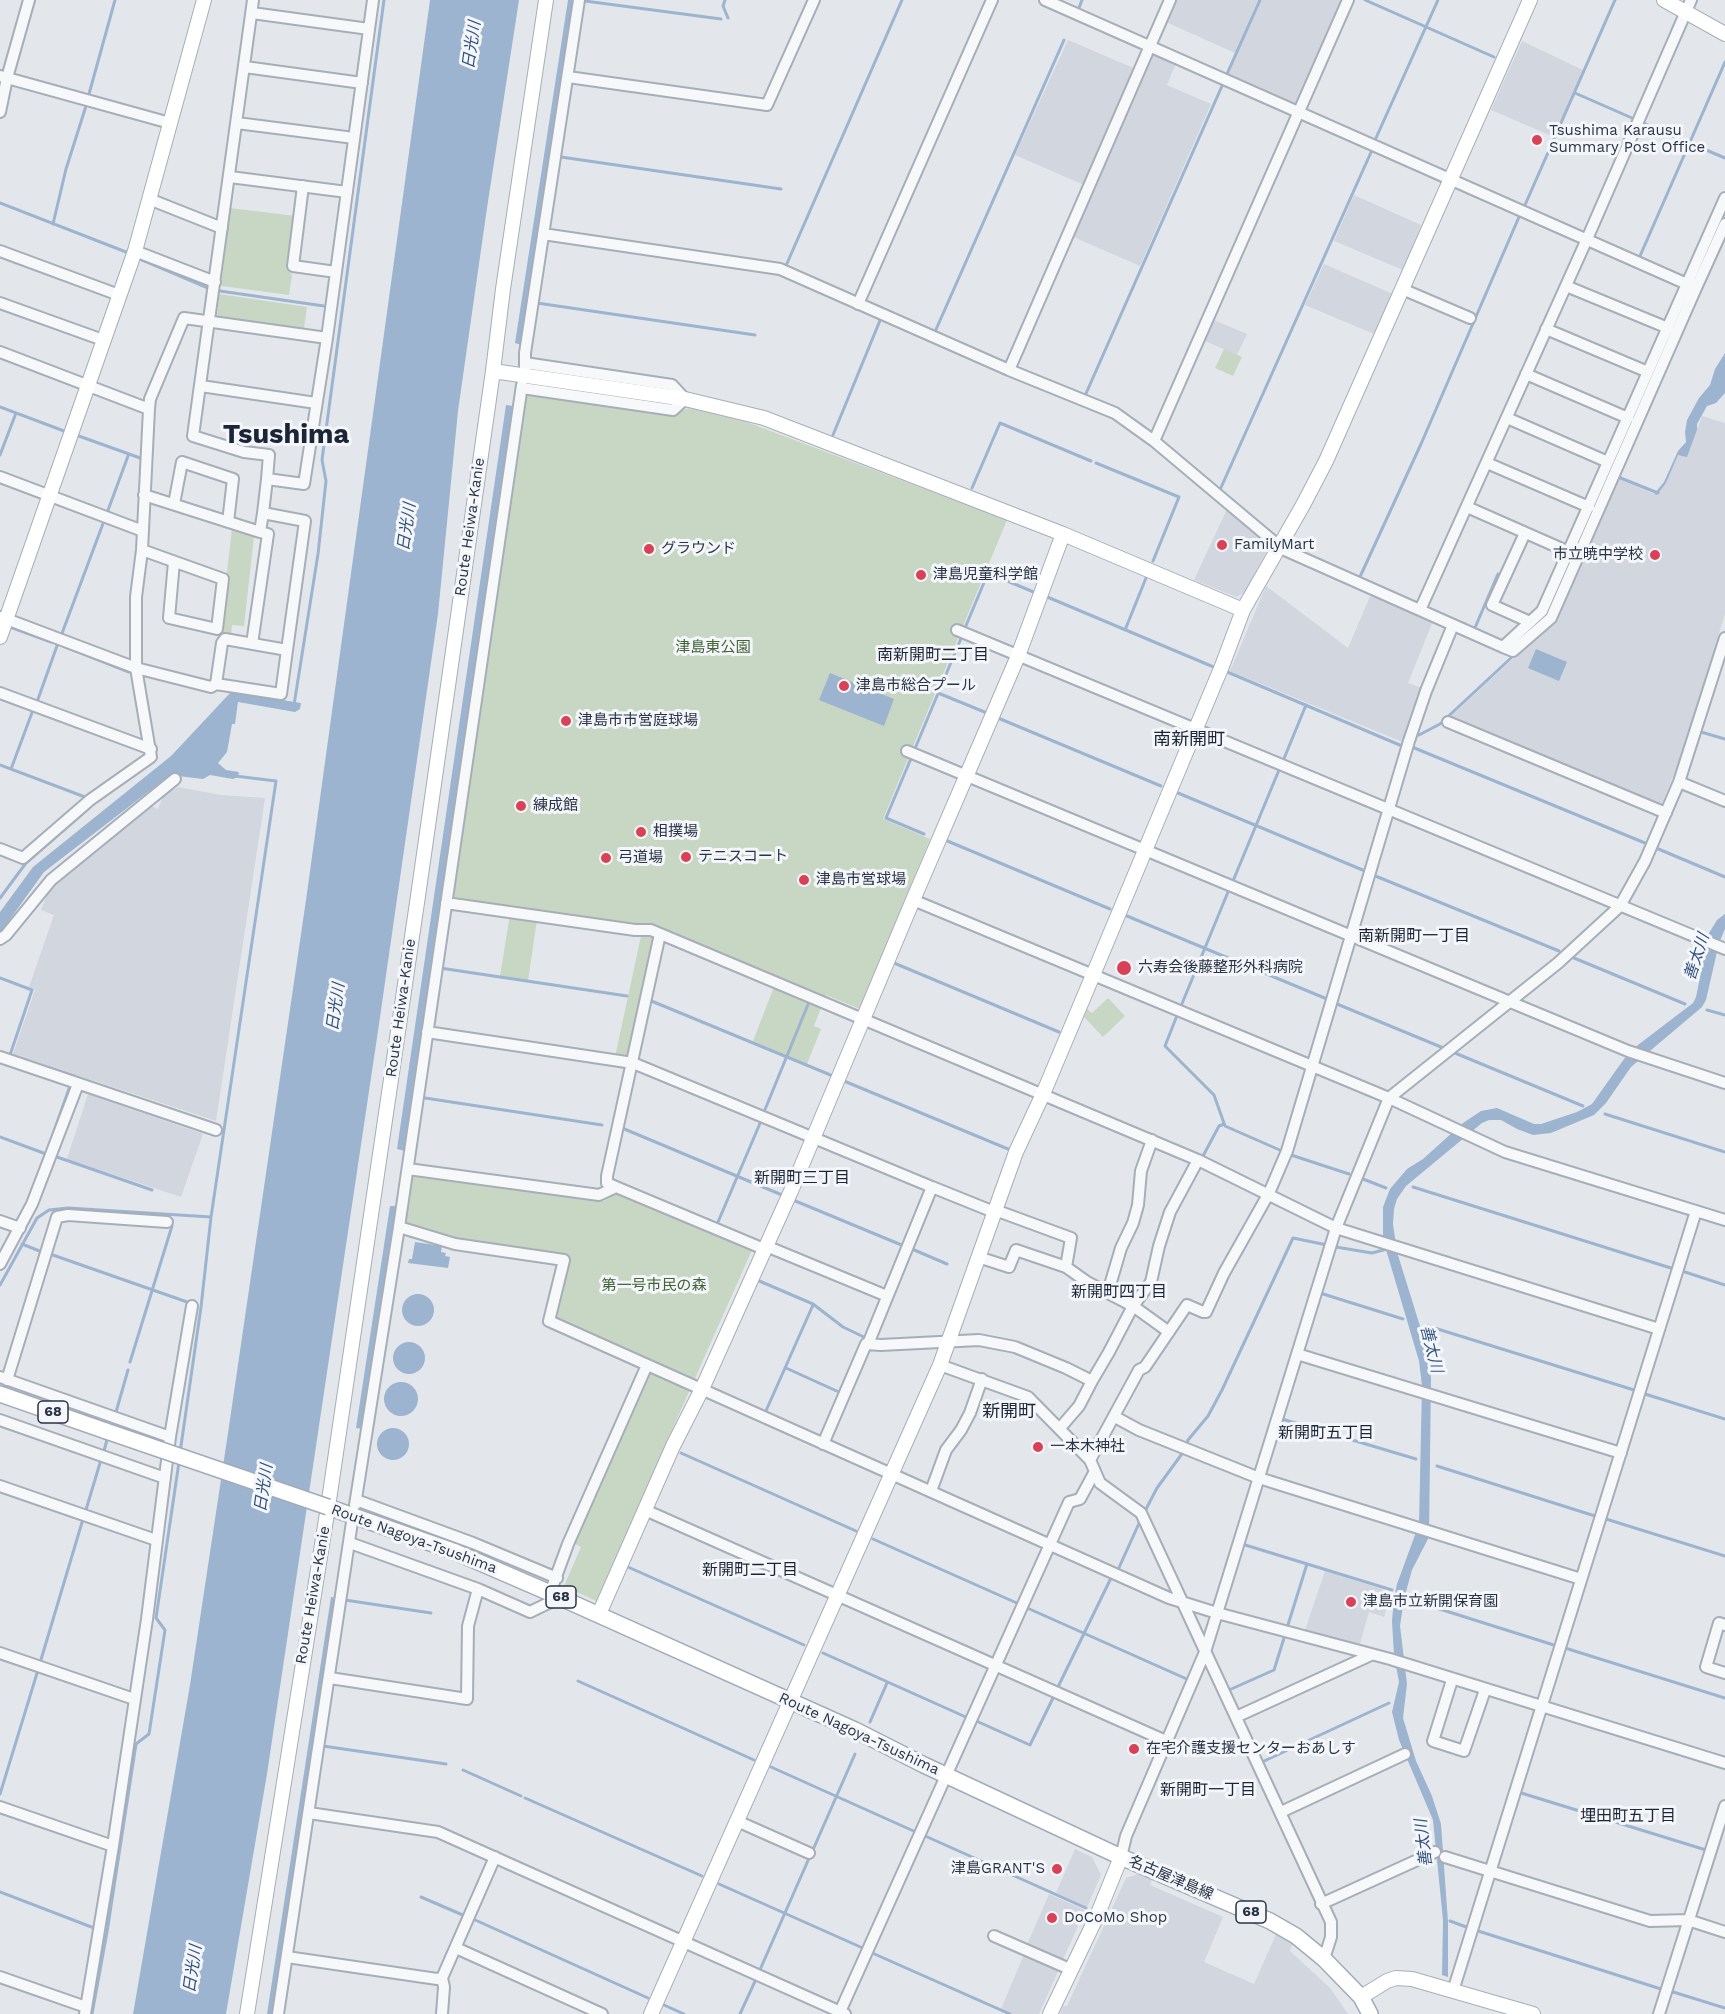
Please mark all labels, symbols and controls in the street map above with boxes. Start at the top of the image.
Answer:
water label: 日光川 [459,20,485,70]
place label: Tsushima Karausu Summary Post Office [1549,122,1705,157]
marker: Tsushima Karausu Summary Post Office [1530,133,1544,147]
district label: Tsushima [223,419,349,451]
street label: Route Heiwa-Kanie [451,456,489,598]
water label: 日光川 [394,502,420,552]
place label: FamilyMart [1234,536,1314,554]
marker: FamilyMart [1215,538,1229,552]
place label: グラウンド [661,540,736,558]
marker: グラウンド [642,542,656,556]
place label: 市立暁中学校 [1553,546,1643,564]
marker: 市立暁中学校 [1648,548,1662,562]
place label: 津島児童科学館 [933,566,1038,584]
marker: 津島児童科学館 [914,568,928,582]
park label: 津島東公園 [676,639,750,657]
district label: 南新開町二丁目 [877,645,989,665]
place label: 津島市総合プール [856,677,976,695]
marker: 津島市総合プール [837,679,851,693]
place label: 津島市市営庭球場 [578,712,698,730]
marker: 津島市市営庭球場 [559,714,573,728]
district label: 南新開町 [1153,729,1225,751]
place label: 練成館 [533,797,578,815]
marker: 練成館 [514,799,528,813]
place label: 相撲場 [653,823,698,841]
marker: 相撲場 [634,825,648,839]
place label: テニスコート [698,848,788,866]
place label: 弓道場 [618,849,663,867]
marker: テニスコート [679,850,693,864]
marker: 弓道場 [599,851,613,865]
place label: 津島市営球場 [816,871,906,889]
marker: 津島市営球場 [797,873,811,887]
district label: 南新開町一丁目 [1358,926,1470,946]
water label: 善太川 [1680,931,1714,983]
street label: Route Heiwa-Kanie [382,937,420,1079]
marker: 六寿会後藤整形外科病院 [1115,959,1133,977]
place label: 六寿会後藤整形外科病院 [1138,959,1303,977]
water label: 日光川 [323,982,349,1032]
district label: 新開町三丁目 [754,1168,850,1188]
park label: 第一号市民の森 [602,1277,706,1295]
district label: 新開町四丁目 [1071,1282,1167,1302]
water label: 善太川 [1416,1323,1446,1375]
road number: 68 [38,1401,68,1423]
district label: 新開町 [982,1401,1036,1423]
district label: 新開町五丁目 [1278,1423,1374,1443]
place label: 一本木神社 [1050,1438,1125,1456]
marker: 一本木神社 [1031,1440,1045,1454]
water label: 日光川 [251,1463,277,1513]
street label: Route Nagoya-Tsushima [329,1501,499,1577]
street label: Route Heiwa-Kanie [292,1525,334,1665]
district label: 新開町二丁目 [702,1560,798,1580]
road number: 68 [546,1586,576,1608]
place label: 津島市立新開保育園 [1363,1593,1498,1611]
marker: 津島市立新開保育園 [1344,1595,1358,1609]
street label: Route Nagoya-Tsushima [776,1689,942,1779]
place label: 在宅介護支援センターおあしす [1146,1740,1356,1758]
marker: 在宅介護支援センターおあしす [1127,1742,1141,1756]
district label: 新開町一丁目 [1160,1780,1256,1800]
district label: 埋田町五丁目 [1580,1806,1676,1826]
water label: 善太川 [1412,1818,1436,1868]
street label: 名古屋津島線 [1126,1852,1216,1904]
place label: 津島GRANT'S [951,1860,1045,1878]
marker: 津島GRANT'S [1050,1862,1064,1876]
road number: 68 [1236,1901,1266,1923]
place label: DoCoMo Shop [1064,1909,1167,1927]
marker: DoCoMo Shop [1045,1911,1059,1925]
water label: 日光川 [180,1944,206,1994]

